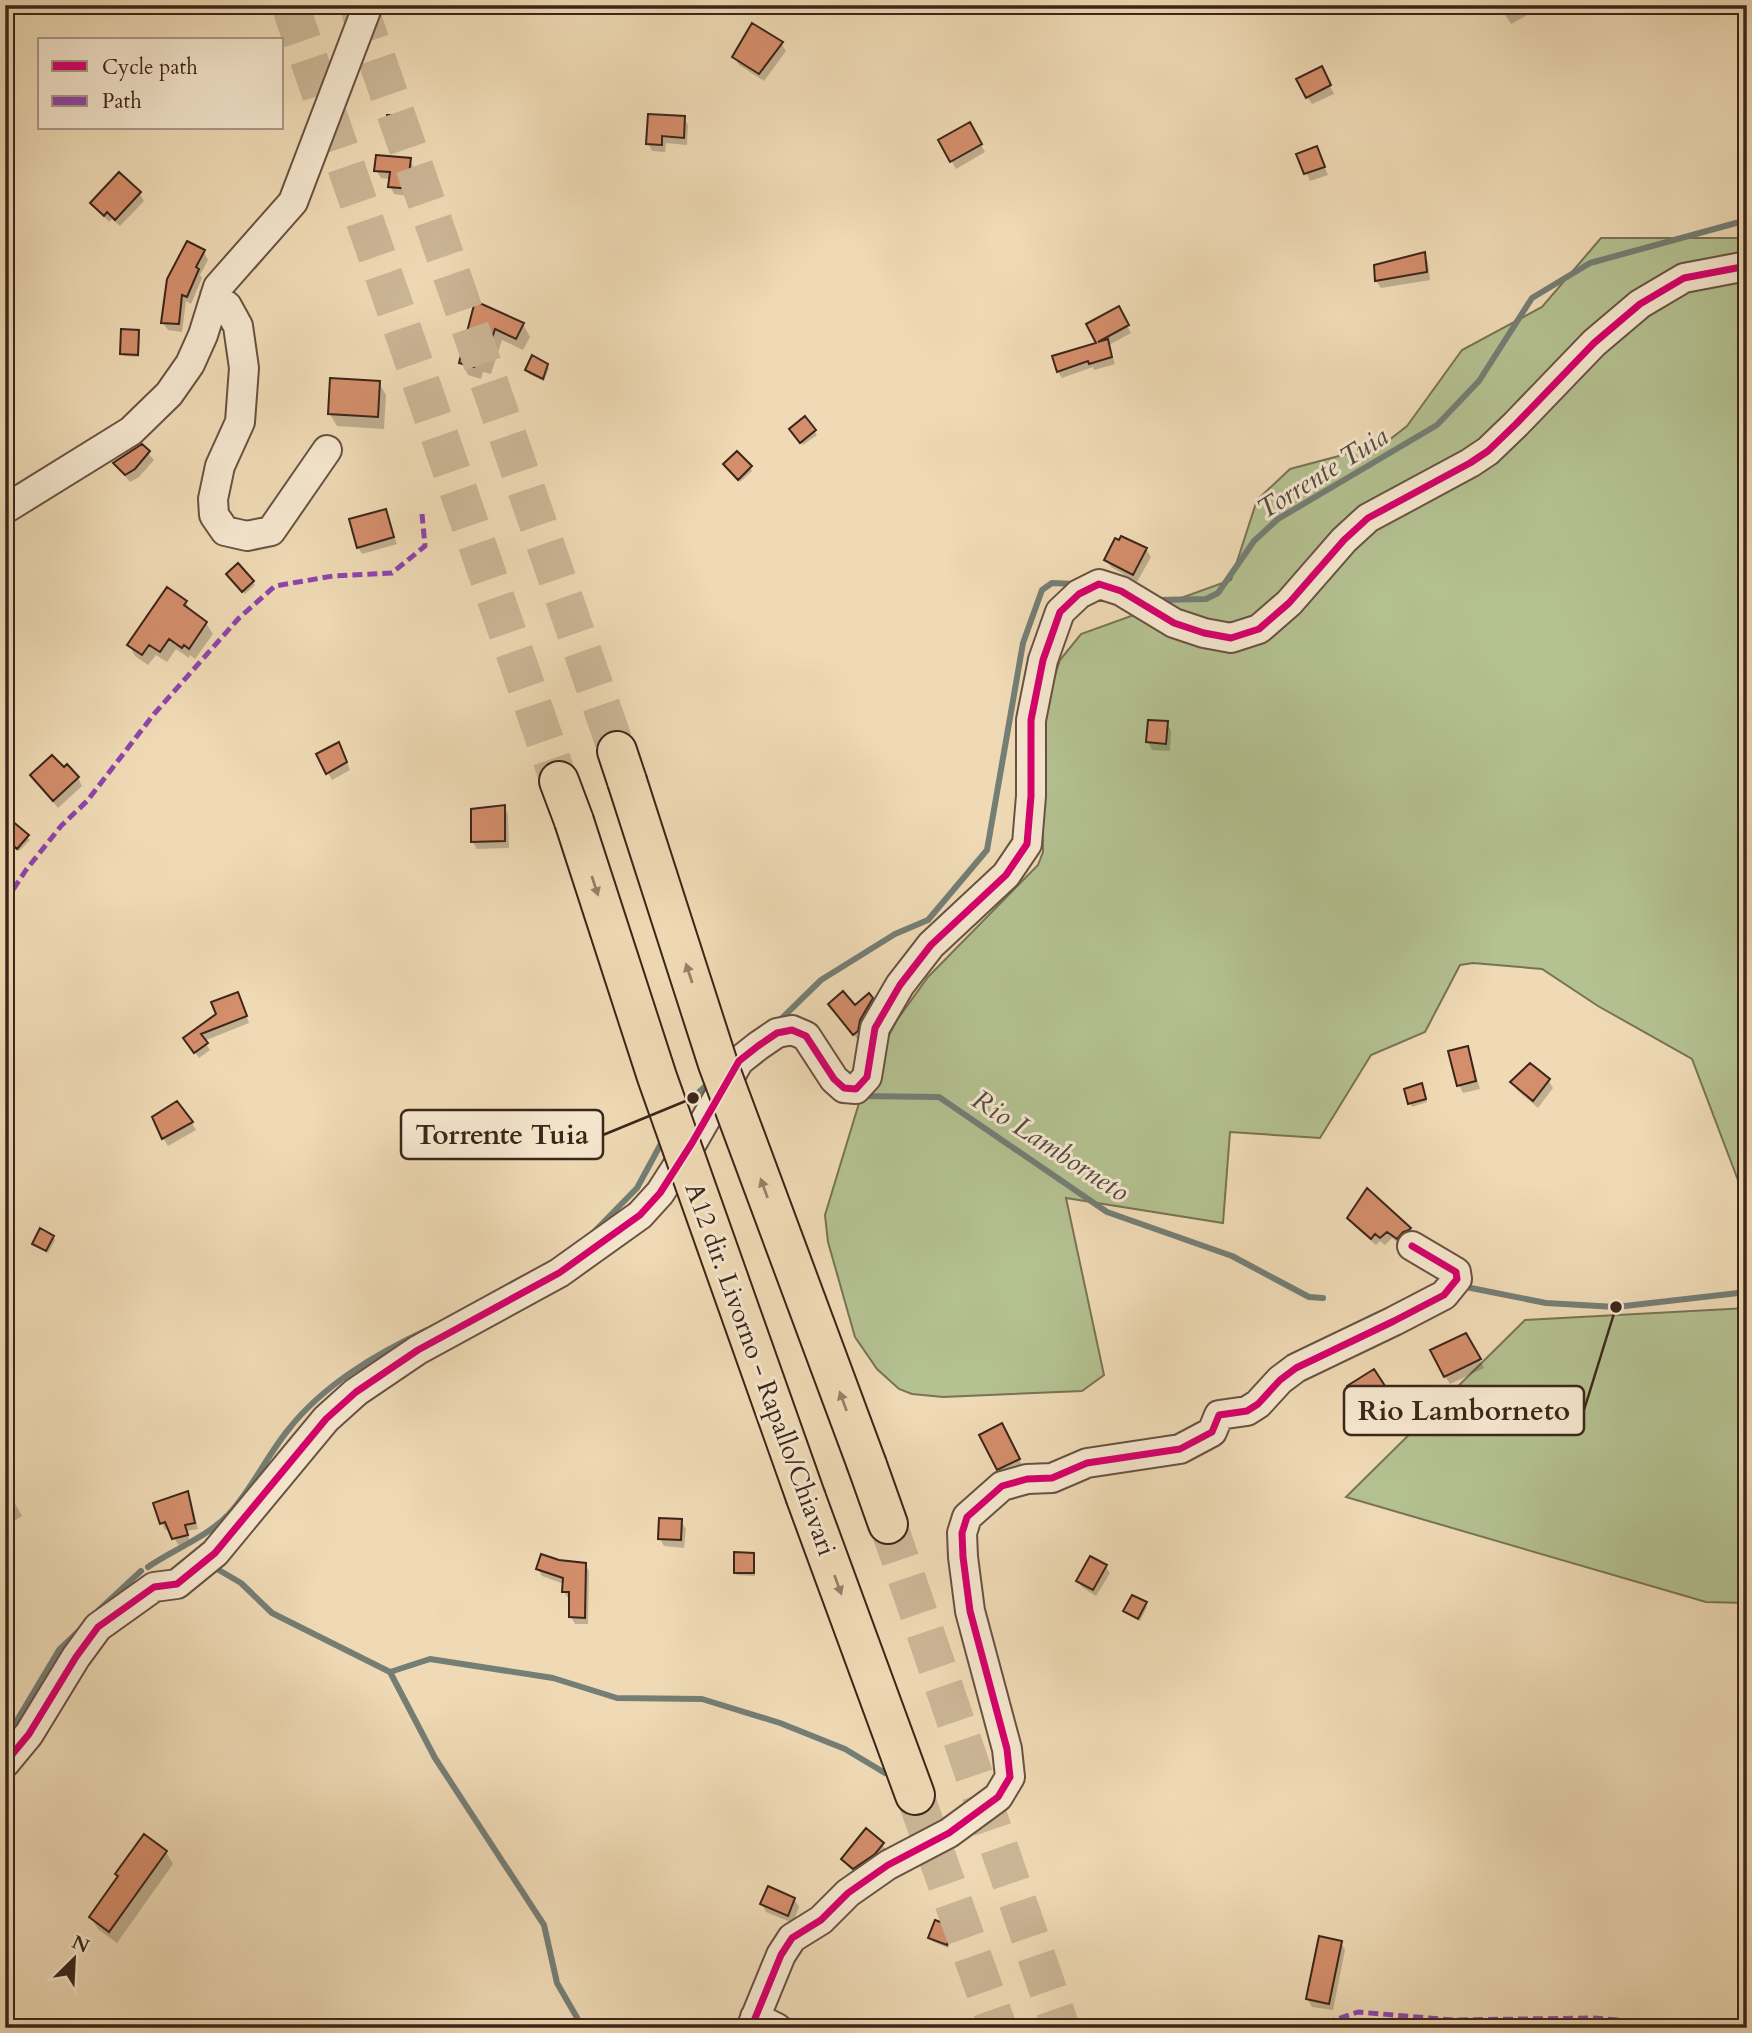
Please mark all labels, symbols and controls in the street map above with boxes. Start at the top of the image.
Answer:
legend [38,38,284,130]
text: Cycle path [102,53,198,82]
text: Path [102,87,142,116]
water label: Torrente Tuia [1250,417,1395,528]
one-way arrow [591,876,601,897]
one-way arrow [683,963,693,984]
water label: Rio Lamborneto [965,1081,1136,1211]
callout: Torrente Tuia [401,1110,603,1159]
text: Torrente Tuia [415,1116,589,1154]
one-way arrow [758,1177,769,1198]
street label: A12 dir. Livorno - Rapallo/Chiavari [677,1178,844,1560]
callout: Rio Lamborneto [1344,1386,1584,1435]
one-way arrow [837,1391,848,1412]
text: Rio Lamborneto [1358,1392,1570,1430]
one-way arrow [833,1574,844,1595]
north arrow [38,1924,108,1994]
text: N [68,1929,94,1960]

